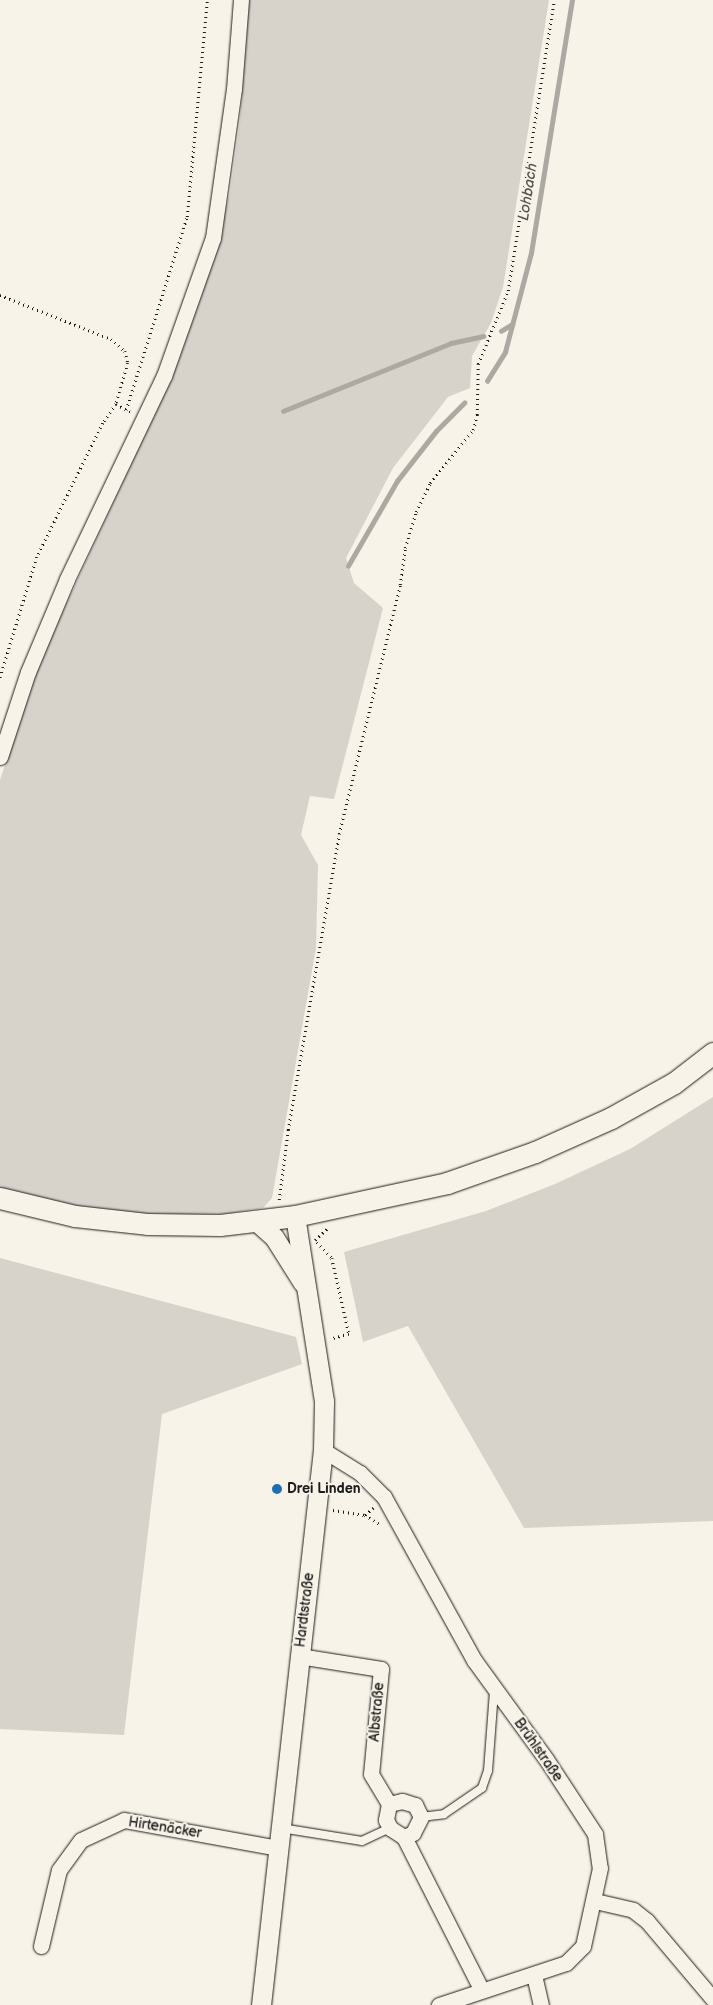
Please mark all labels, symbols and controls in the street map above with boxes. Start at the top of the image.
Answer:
water label: Lohbach [515,162,541,222]
place label: Drei Linden [287,1481,361,1497]
marker: Drei Linden [271,1483,283,1495]
street label: Hardtstraße [292,1572,318,1648]
street label: Albstraße [366,1682,388,1742]
street label: Brühlstraße [510,1715,566,1785]
street label: Hirtenäcker [127,1814,203,1842]

